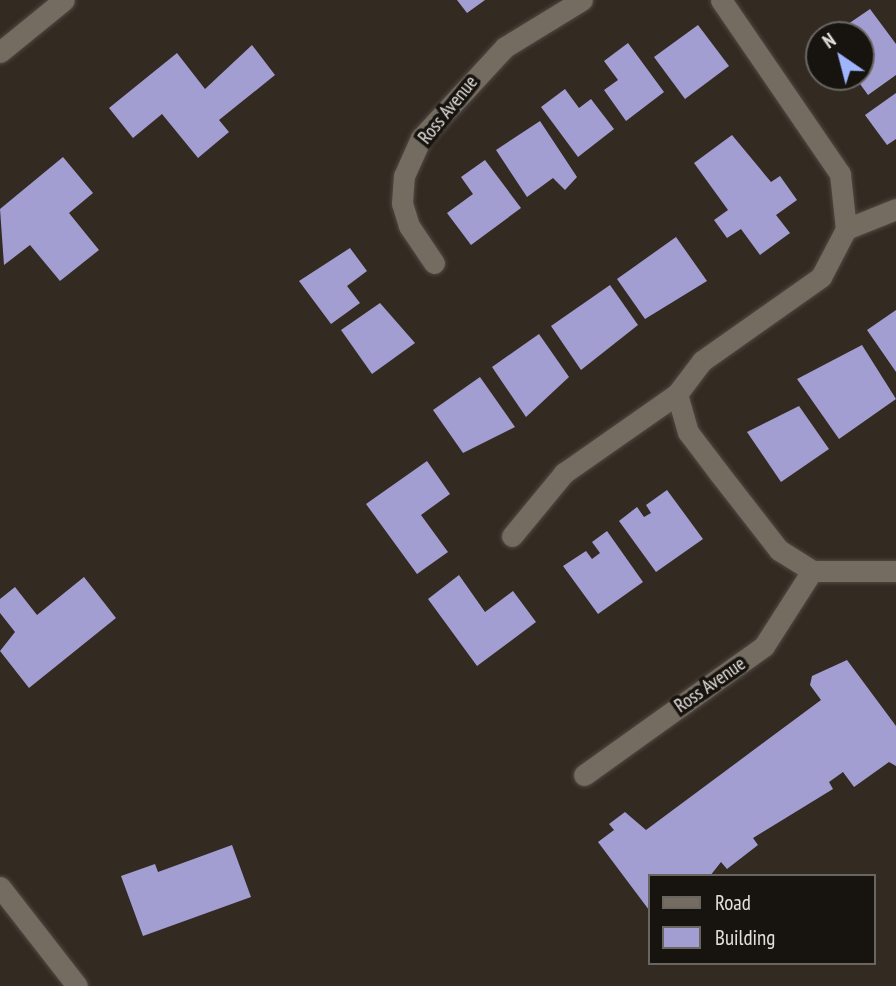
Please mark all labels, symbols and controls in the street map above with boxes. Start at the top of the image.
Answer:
north arrow [805,21,875,91]
text: N [818,28,840,53]
street label: Ross Avenue [413,71,483,149]
street label: Ross Avenue [670,652,750,718]
legend [648,874,875,965]
text: Road [715,889,751,916]
text: Building [715,924,775,951]

